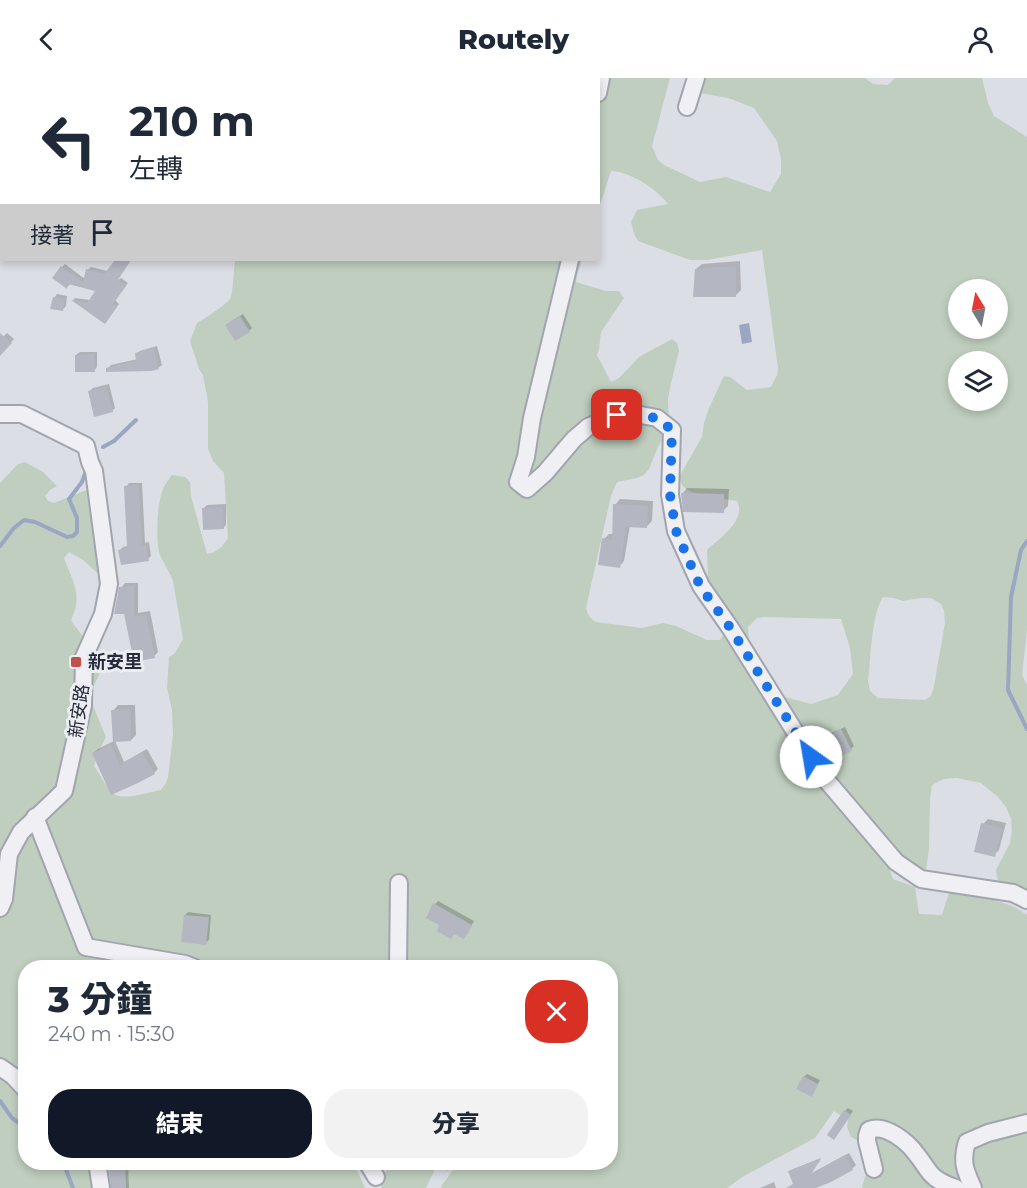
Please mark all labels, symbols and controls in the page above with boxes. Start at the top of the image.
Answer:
icon: back [30,23,63,56]
text: Routely [458,23,569,56]
icon: person [964,23,997,56]
text: 210 m [129,95,255,147]
icon: left [30,102,108,180]
text: 左轉 [129,152,183,185]
icon: arrive [86,216,119,249]
text: 接著 [30,222,74,249]
north arrow [948,279,1008,339]
map controls [948,279,1008,411]
button: layers [948,351,1008,411]
pin [591,389,642,440]
icon: arrive [600,398,633,431]
place label: 新安里 [88,651,142,673]
marker: 新安里 [69,655,83,669]
street label: 新安路 [64,683,94,739]
position arrow [779,725,843,789]
text: 3 分鐘 [48,977,152,1021]
button: close [525,980,588,1043]
text: 240 m · 15:30 [48,1022,175,1046]
button: 結束 [48,1089,312,1158]
button: 分享 [324,1089,588,1158]

